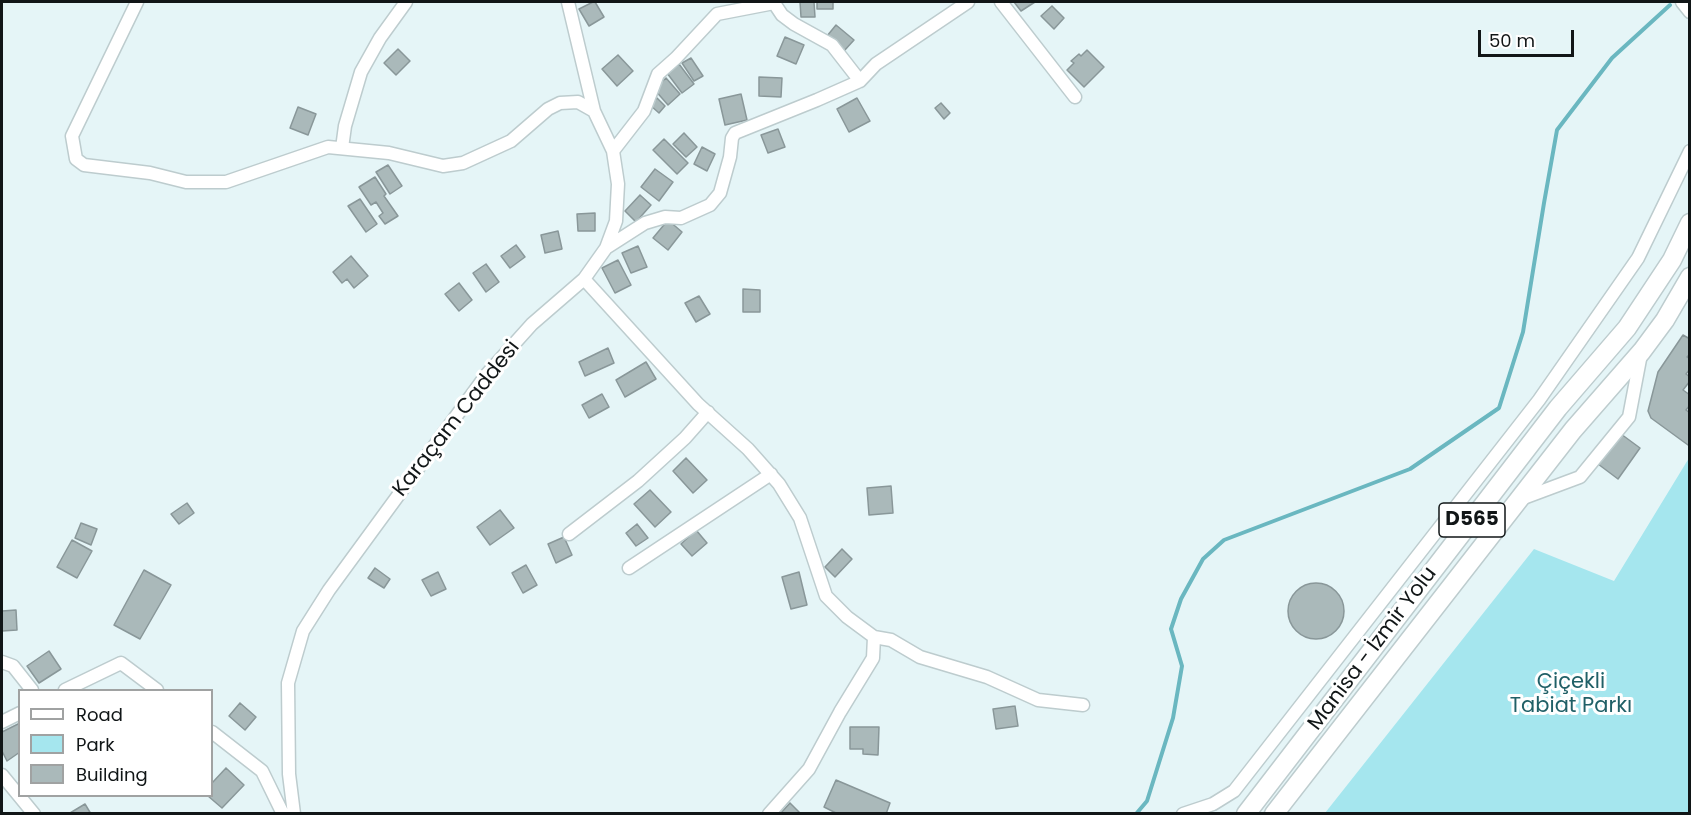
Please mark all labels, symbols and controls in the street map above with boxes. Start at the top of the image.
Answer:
scale bar [1481,18,1577,56]
text: 50 m [1489,28,1535,53]
street label: Karaçam Caddesi [388,336,526,502]
road number: D565 [1439,503,1505,537]
street label: Manisa - İzmir Yolu [1303,562,1443,736]
park label: Çiçekli Tabiat Parkı [1510,670,1632,720]
legend [18,689,213,797]
text: Road [76,702,123,727]
text: Park [76,732,115,757]
text: Building [76,762,148,787]

